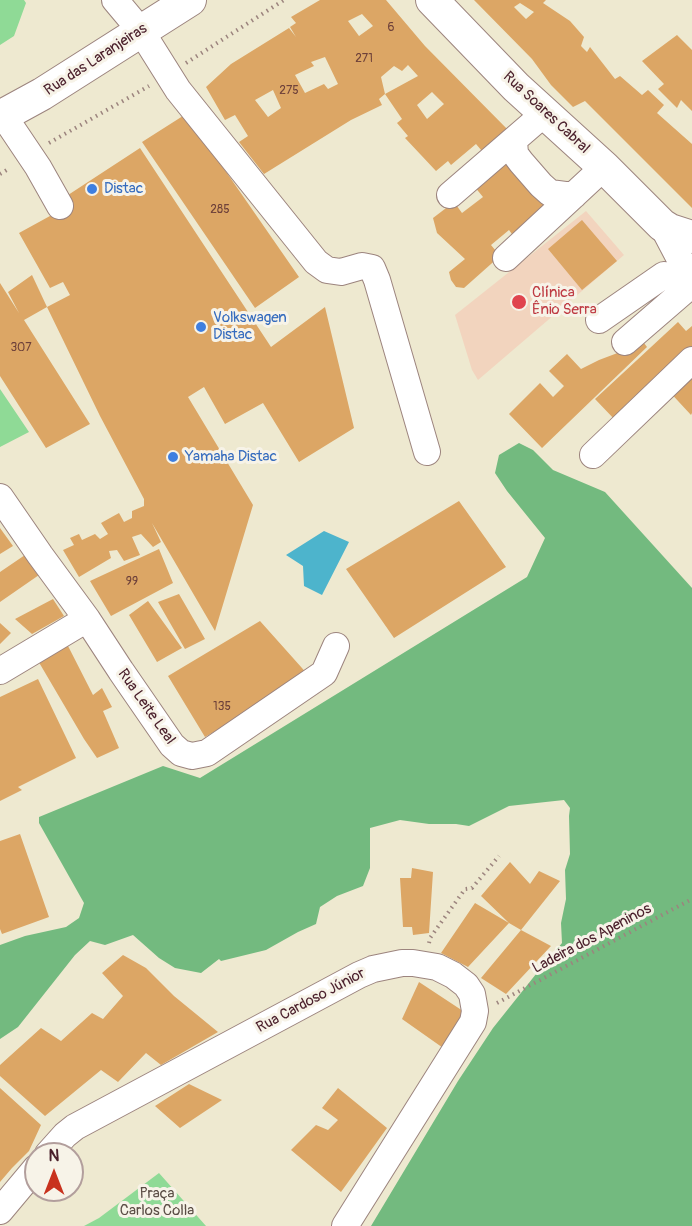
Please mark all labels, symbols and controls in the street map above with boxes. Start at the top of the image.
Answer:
street label: Rua das Laranjeiras [41,20,151,100]
house number: 6 [388,21,394,35]
house number: 271 [355,52,373,66]
street label: Rua Soares Cabral [499,68,593,158]
house number: 275 [279,84,299,98]
place label: Distac [104,180,143,198]
marker: Distac [85,182,99,196]
house number: 285 [210,203,230,217]
place label: Clínica Ênio Serra [532,284,597,319]
marker: Clínica Ênio Serra [510,293,528,311]
place label: Volkswagen Distac [213,309,287,344]
marker: Volkswagen Distac [194,320,208,334]
house number: 307 [10,341,32,355]
place label: Yamaha Distac [185,448,277,466]
marker: Yamaha Distac [166,450,180,464]
house number: 99 [126,575,138,589]
street label: Rua Leite Leal [113,666,179,748]
house number: 135 [213,700,231,714]
street label: Ladeira dos Apeninos [529,900,655,978]
street label: Rua Cardoso Júnior [254,965,368,1037]
north arrow [24,1142,84,1202]
text: N [49,1146,59,1166]
park label: Praça Carlos Colla [120,1185,194,1220]

